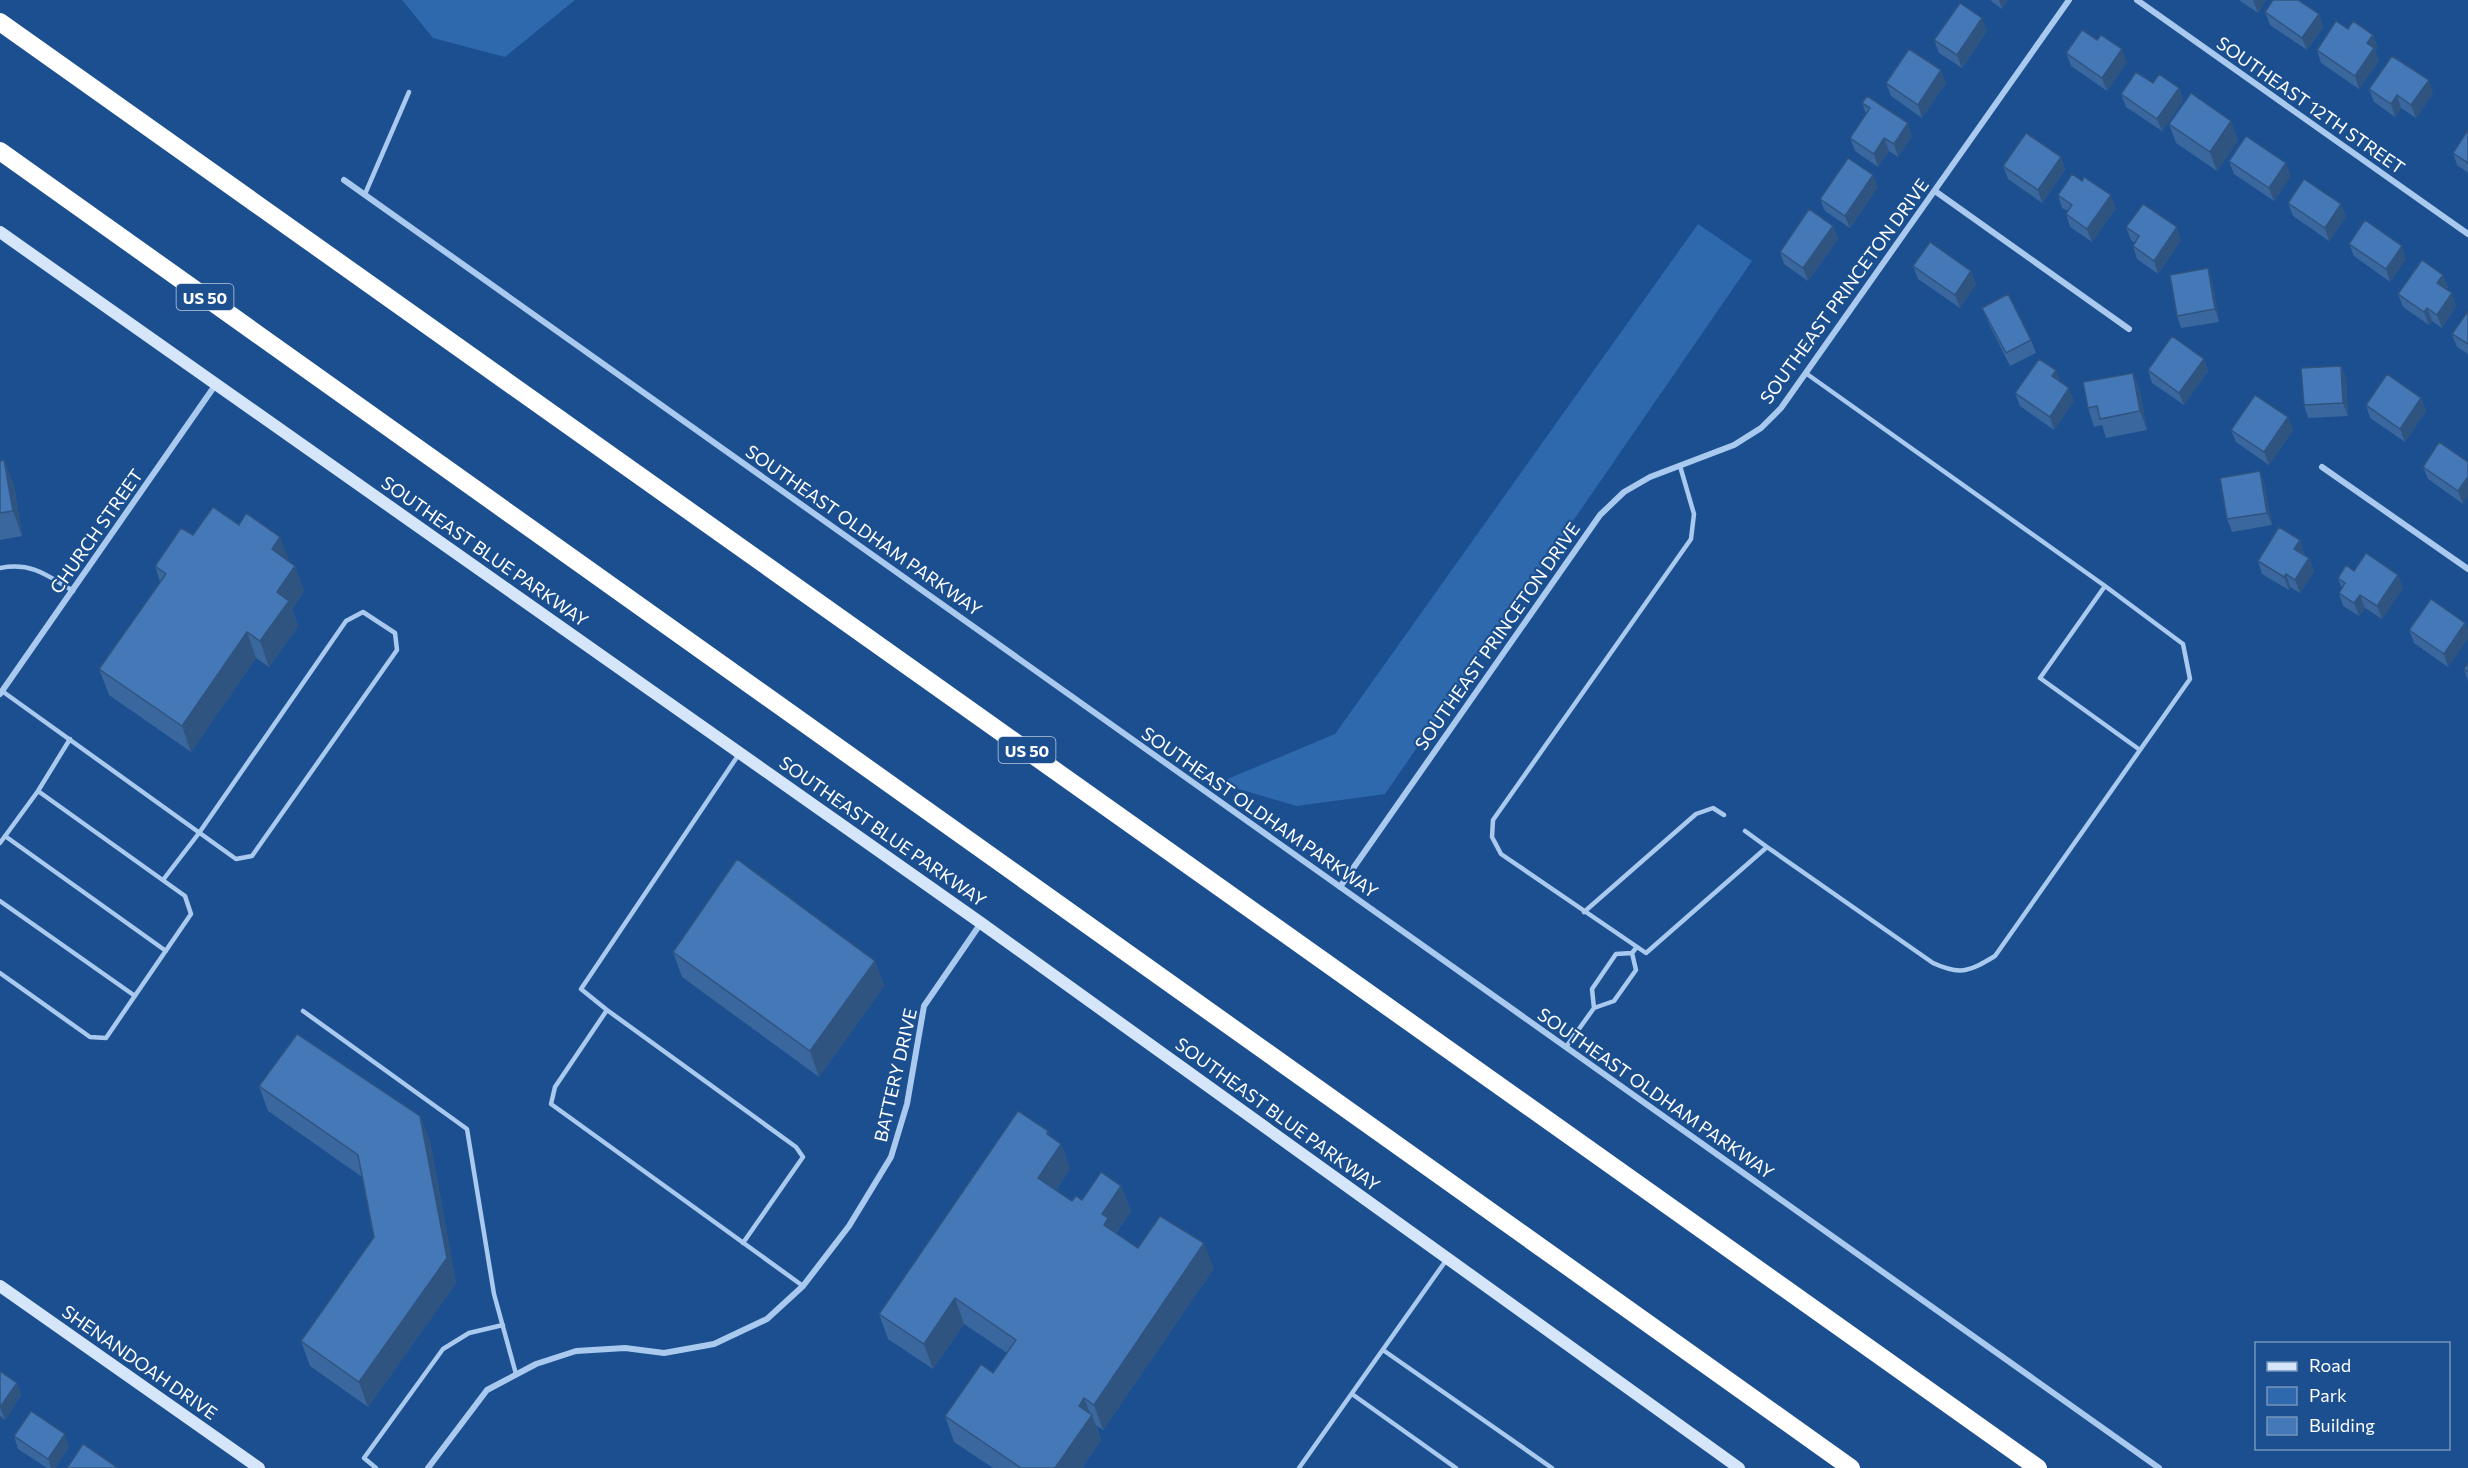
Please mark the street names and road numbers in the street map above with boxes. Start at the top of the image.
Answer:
street label: SOUTHEAST 12TH STREET [2213,32,2409,178]
street label: SOUTHEAST PRINCETON DRIVE [1755,174,1933,408]
road number: US 50 [176,284,234,310]
street label: SOUTHEAST OLDHAM PARKWAY [742,440,987,620]
street label: CHURCH STREET [45,465,147,597]
street label: SOUTHEAST BLUE PARKWAY [377,471,593,631]
street label: SOUTHEAST PRINCETON DRIVE [1410,518,1584,754]
street label: SOUTHEAST OLDHAM PARKWAY [1138,722,1383,902]
road number: US 50 [998,737,1056,763]
street label: SOUTHEAST BLUE PARKWAY [775,751,991,911]
street label: SOUTHEAST OLDHAM PARKWAY [1534,1003,1779,1183]
street label: BATTERY DRIVE [869,1006,921,1144]
street label: SOUTHEAST BLUE PARKWAY [1171,1032,1385,1196]
street label: SHENANDOAH DRIVE [58,1300,222,1424]

